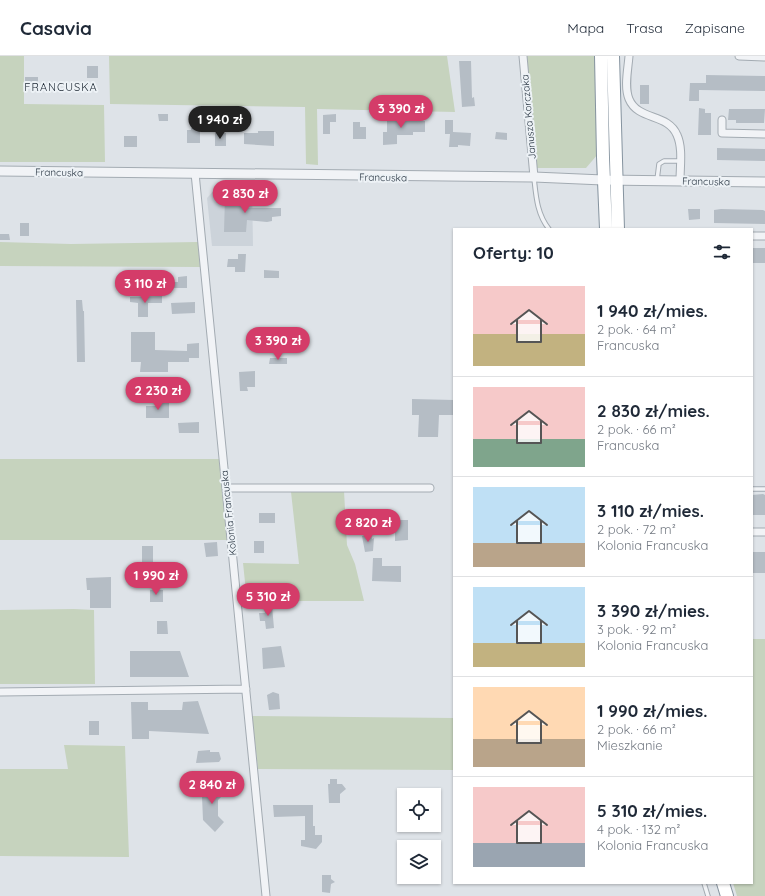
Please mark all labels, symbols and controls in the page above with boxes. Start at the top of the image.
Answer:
text: Casavia [20,16,92,40]
text: Mapa [567,19,604,37]
text: Trasa [626,19,663,37]
text: Zapisane [685,19,745,37]
street label: Janusza Korczaka [518,74,539,160]
district label: FRANCUSKA [24,80,98,94]
pin: 3 390 zł [360,95,442,129]
text: 3 390 zł [378,100,424,116]
pin: 1 940 zł [179,106,261,140]
text: 1 940 zł [197,111,243,127]
street label: Francuska [35,166,83,179]
street label: Francuska [359,171,407,184]
street label: Francuska [682,175,730,188]
pin: 2 830 zł [204,180,286,214]
text: 2 830 zł [222,185,268,201]
icon: filters [711,241,733,263]
text: Oferty: 10 [473,242,554,263]
pin: 3 110 zł [104,270,186,304]
text: 3 110 zł [124,275,166,291]
text: 1 940 zł/mies. [597,300,708,321]
icon: home [505,302,553,350]
text: 2 pok. · 64 m² [597,321,676,337]
pin: 3 390 zł [237,327,319,361]
text: 3 390 zł [255,332,301,348]
text: Francuska [597,337,660,353]
pin: 2 230 zł [117,377,199,411]
text: 2 230 zł [135,382,181,398]
text: 2 830 zł/mies. [597,400,710,421]
icon: home [505,403,553,451]
text: 2 pok. · 66 m² [597,421,676,437]
text: Francuska [597,437,660,453]
street label: Kolonia Francuska [218,470,239,556]
text: 3 110 zł/mies. [597,500,704,521]
icon: home [505,503,553,551]
pin: 2 820 zł [327,509,409,543]
text: 2 820 zł [345,514,391,530]
text: 2 pok. · 72 m² [597,521,676,537]
text: Kolonia Francuska [597,537,708,553]
pin: 1 990 zł [115,562,197,596]
text: 1 990 zł [134,567,178,583]
pin: 5 310 zł [227,583,309,617]
text: 5 310 zł [246,588,290,604]
text: 3 390 zł/mies. [597,600,710,621]
icon: home [505,603,553,651]
text: 3 pok. · 92 m² [597,621,676,637]
text: Kolonia Francuska [597,637,708,653]
text: 1 990 zł/mies. [597,700,708,721]
icon: home [505,703,553,751]
text: 2 pok. · 66 m² [597,721,676,737]
text: Mieszkanie [597,737,663,753]
pin: 2 840 zł [171,771,253,805]
text: 2 840 zł [188,776,236,792]
map controls [397,788,441,884]
button: locate [397,788,441,832]
text: 5 310 zł/mies. [597,800,707,821]
icon: home [505,803,553,851]
text: 4 pok. · 132 m² [597,821,680,837]
text: Kolonia Francuska [597,837,708,853]
button: layers [397,840,441,884]

